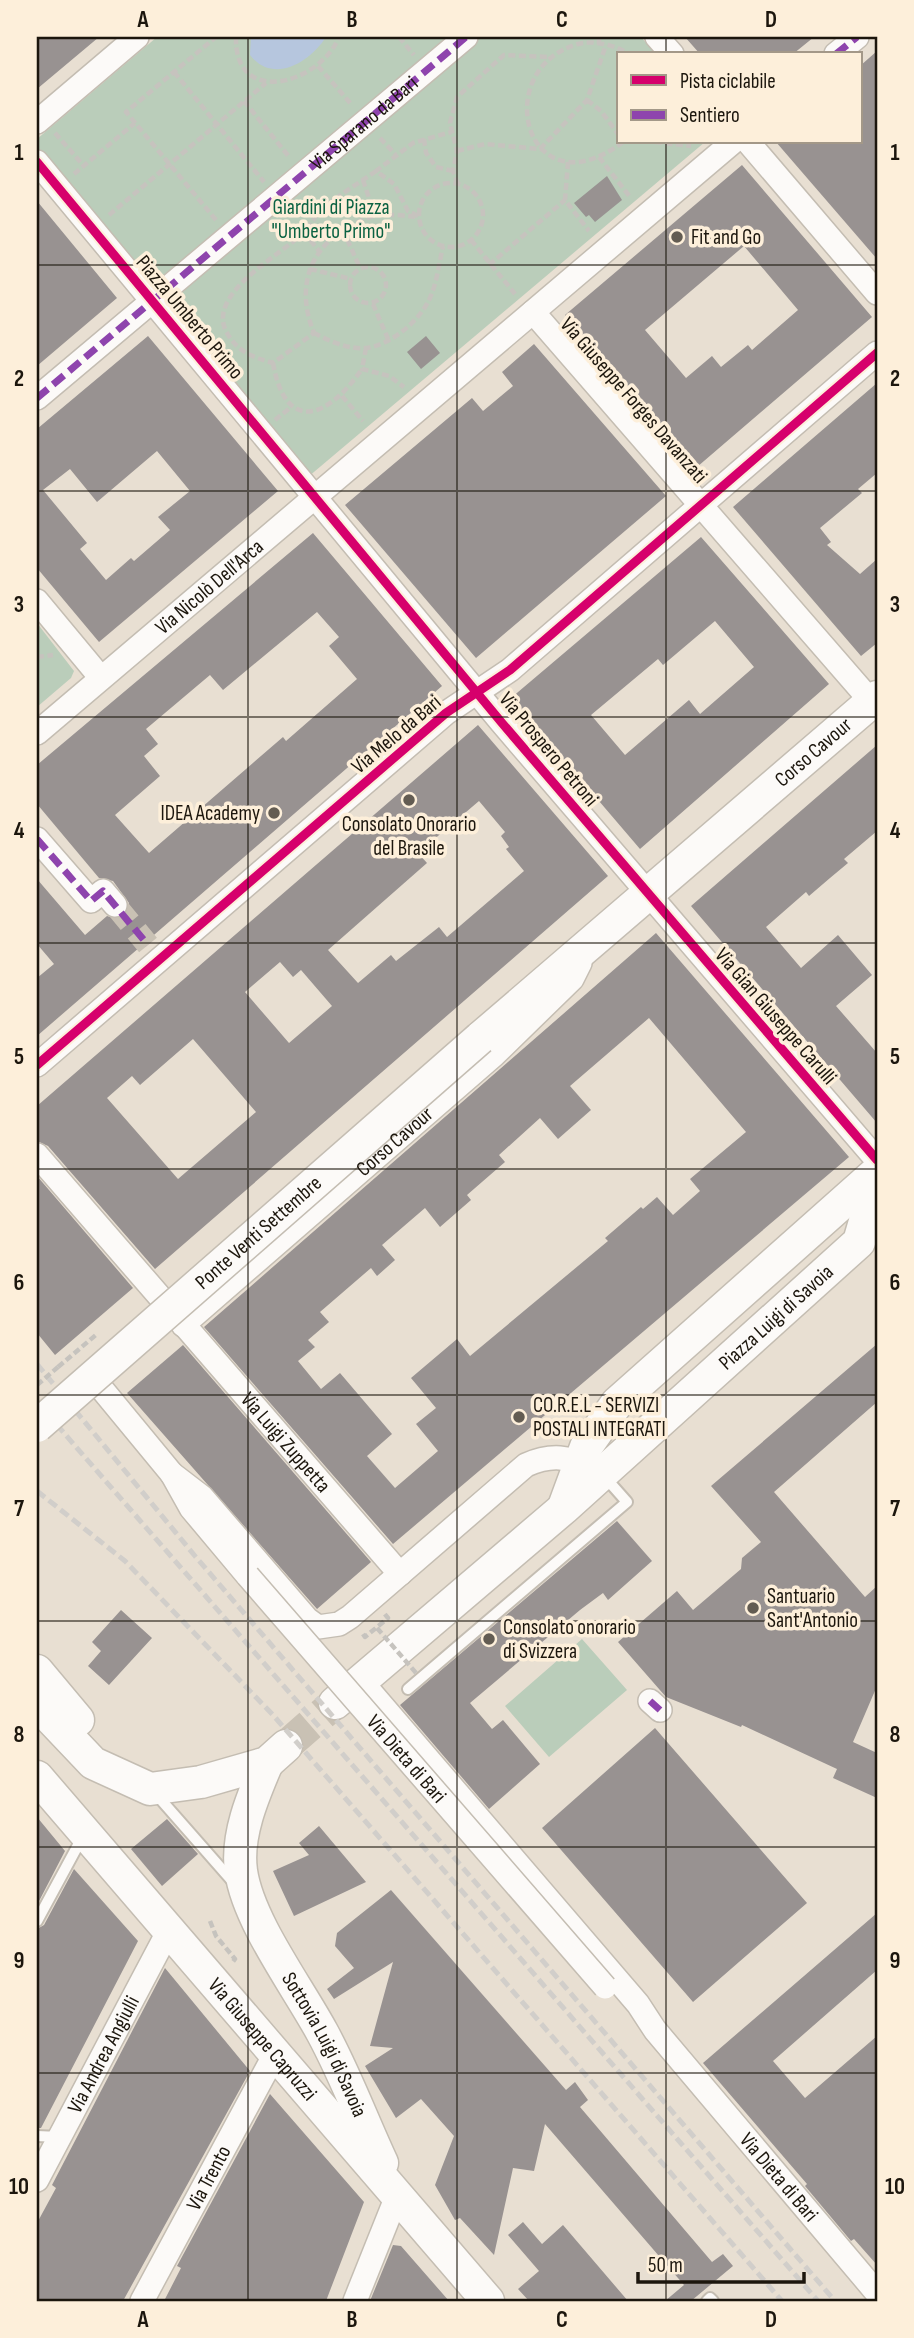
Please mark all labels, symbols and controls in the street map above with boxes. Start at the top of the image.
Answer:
text: A [137,6,150,34]
text: B [347,6,358,34]
text: C [556,6,568,34]
text: D [765,6,777,34]
legend [617,52,862,144]
text: Pista ciclabile [680,69,776,94]
street label: Via Sparano da Bari [305,71,423,176]
text: Sentiero [680,103,740,128]
text: 1 [14,139,24,167]
text: 1 [890,139,900,167]
park label: Giardini di Piazza "Umberto Primo" [272,195,390,244]
place label: Fit and Go [691,225,761,250]
marker: Fit and Go [669,229,685,245]
street label: Piazza Umberto Primo [131,250,249,384]
street label: Via Giuseppe Forges Davanzati [555,312,712,488]
text: 2 [14,365,24,393]
text: 2 [890,365,900,393]
street label: Via Nicolò Dell'Arca [151,534,269,640]
text: 3 [14,591,24,619]
text: 3 [890,591,900,619]
street label: Via Prospero Petroni [494,687,604,812]
street label: Via Melo da Bari [346,690,446,779]
street label: Corso Cavour [770,712,857,792]
marker: Consolato Onorario del Brasile [401,792,417,808]
place label: IDEA Academy [160,801,260,826]
marker: IDEA Academy [266,805,282,821]
place label: Consolato Onorario del Brasile [342,812,476,861]
text: 4 [14,817,25,845]
text: 4 [890,817,901,845]
street label: Via Gian Giuseppe Carulli [709,943,842,1090]
text: 5 [14,1043,24,1071]
text: 5 [890,1043,900,1071]
street label: Corso Cavour [351,1102,438,1182]
street label: Ponte Venti Settembre [190,1171,327,1295]
street label: Piazza Luigi di Savoia [714,1259,838,1375]
text: 6 [14,1269,24,1297]
text: 6 [890,1269,900,1297]
street label: Via Luigi Zuppetta [235,1387,336,1498]
place label: CO.R.E.L - SERVIZI POSTALI INTEGRATI [533,1393,666,1442]
marker: CO.R.E.L - SERVIZI POSTALI INTEGRATI [511,1409,527,1425]
text: 7 [14,1495,24,1523]
text: 7 [890,1495,900,1523]
place label: Santuario Sant'Antonio [767,1584,858,1633]
marker: Santuario Sant'Antonio [745,1600,761,1616]
place label: Consolato onorario di Svizzera [503,1615,636,1664]
marker: Consolato onorario di Svizzera [481,1631,497,1647]
street label: Via Dieta di Bari [361,1710,451,1808]
text: 8 [14,1721,25,1749]
text: 8 [890,1721,901,1749]
text: 9 [14,1947,24,1975]
text: 9 [890,1947,900,1975]
street label: Sottovia Luigi di Savoia [276,1968,372,2121]
street label: Via Giuseppe Capruzzi [203,1973,322,2106]
street label: Via Andrea Angiulli [63,1992,145,2118]
street label: Via Dieta di Bari [734,2128,823,2227]
street label: Via Trento [181,2141,236,2215]
text: 10 [9,2173,29,2201]
text: 10 [885,2173,905,2201]
scale bar [638,2240,804,2284]
text: 50 m [648,2253,683,2278]
text: A [137,2306,150,2334]
text: B [347,2306,358,2334]
text: C [556,2306,568,2334]
text: D [765,2306,777,2334]

